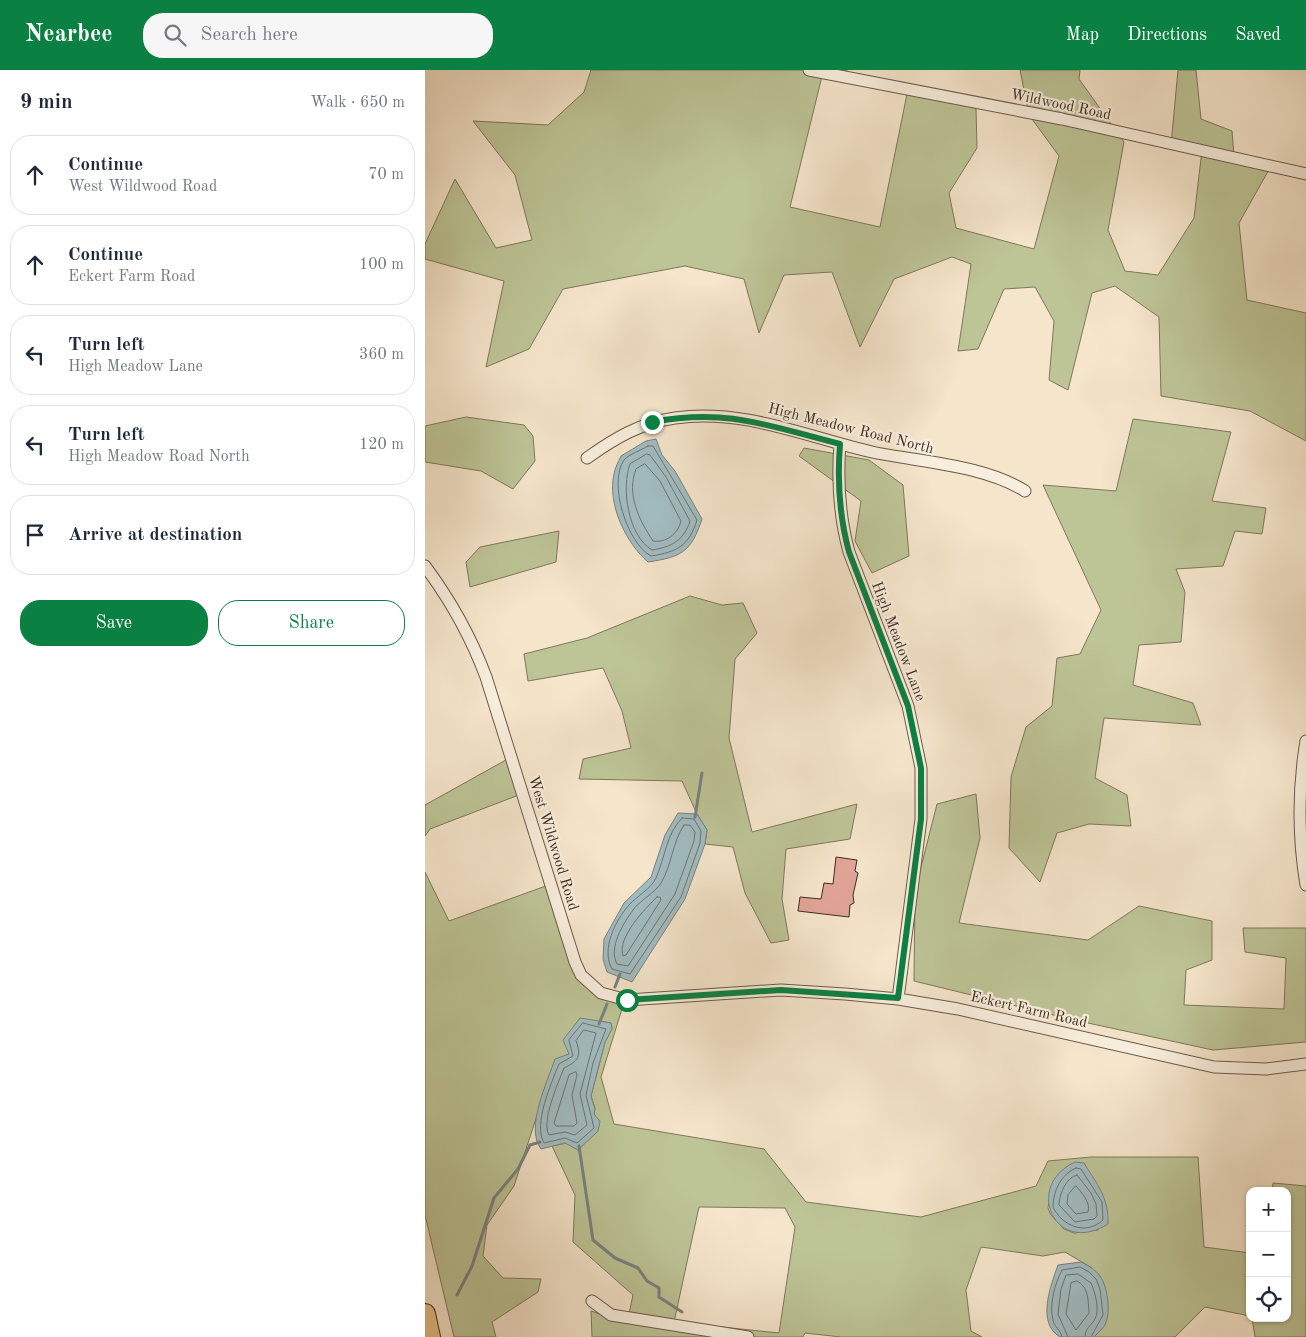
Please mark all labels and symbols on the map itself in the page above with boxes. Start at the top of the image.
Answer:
street label: Wildwood Road [1009,87,1113,123]
street label: High Meadow Road North [766,402,935,457]
route end [641,411,664,434]
street label: High Meadow Lane [868,580,927,703]
street label: West Wildwood Road [525,774,580,913]
route start [616,989,639,1012]
street label: Eckert Farm Road [969,990,1089,1031]

